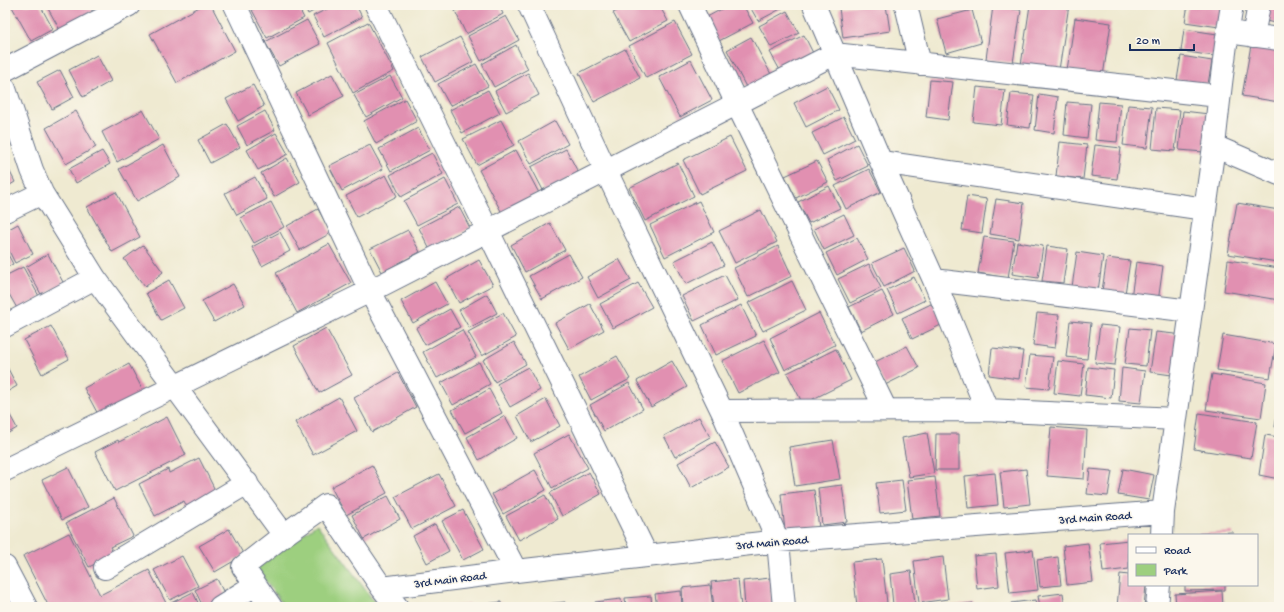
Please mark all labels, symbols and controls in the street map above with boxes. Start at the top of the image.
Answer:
scale bar [1130,26,1194,52]
text: 20 m [1136,35,1161,49]
street label: 3rd Main Road [1057,509,1133,529]
street label: 3rd Main Road [734,534,810,554]
legend [1128,534,1258,586]
text: Road [1164,545,1191,559]
text: Park [1163,565,1189,579]
street label: 3rd Main Road [412,569,488,592]

